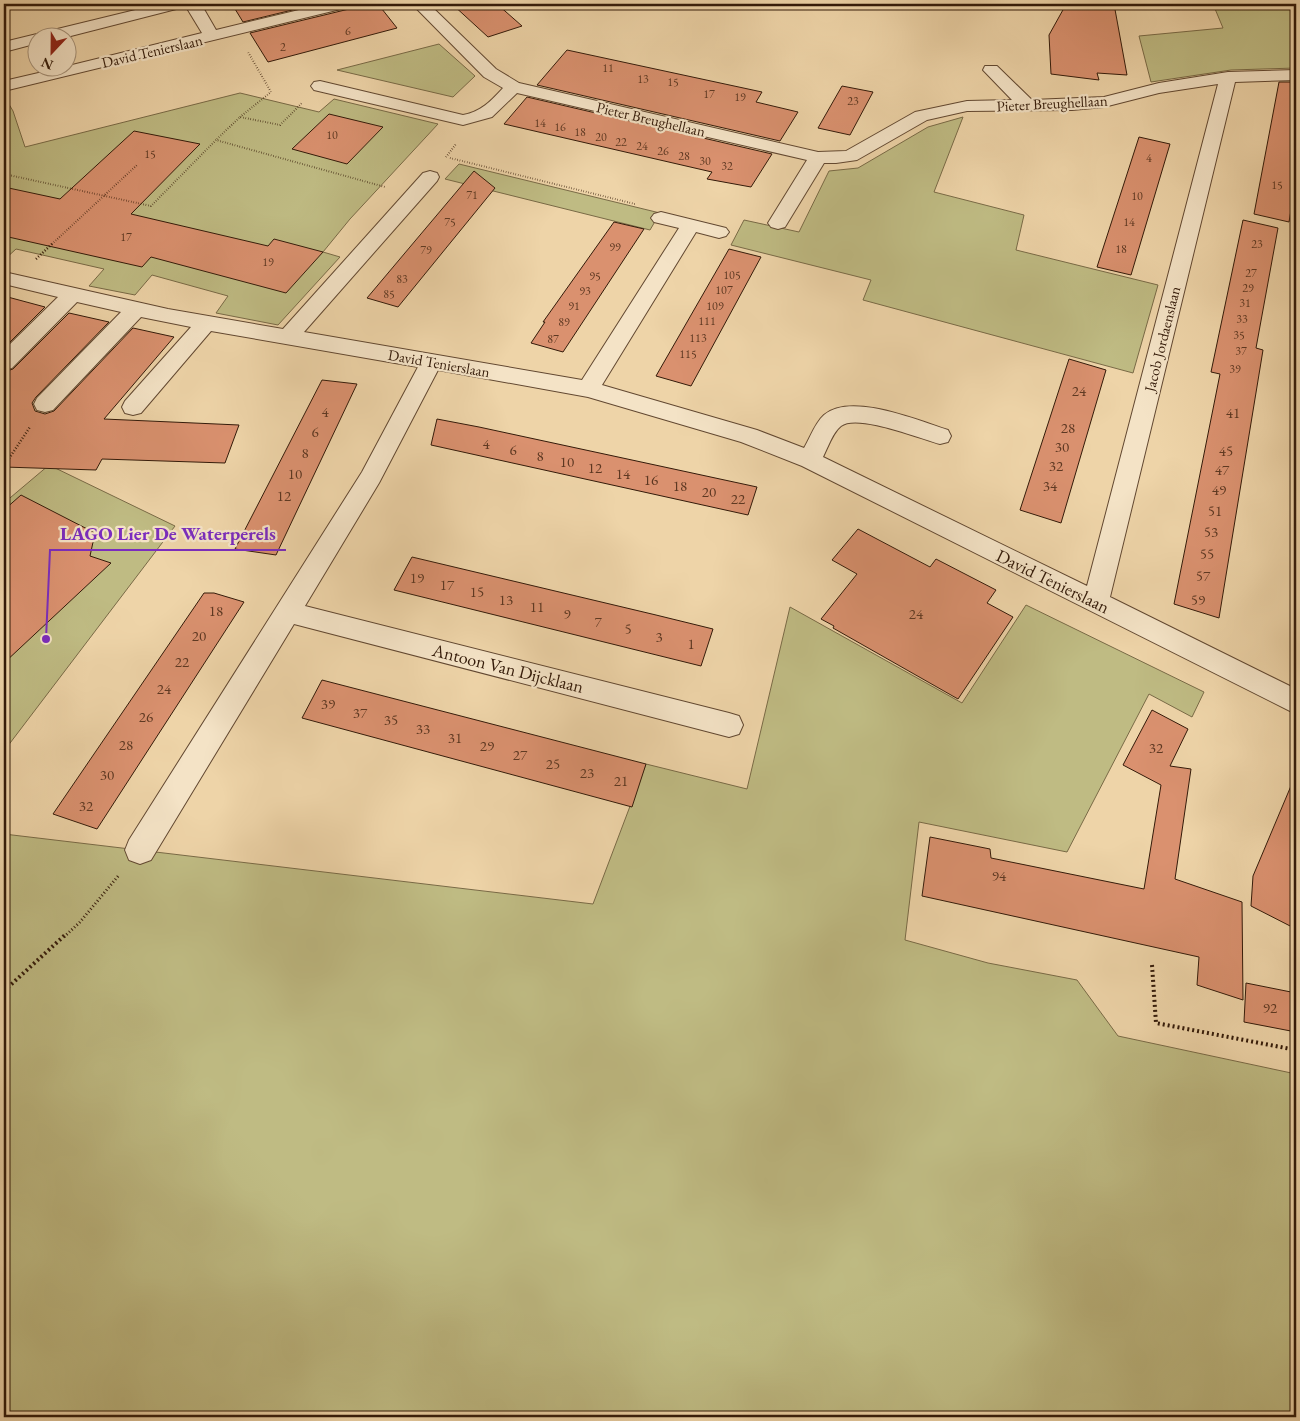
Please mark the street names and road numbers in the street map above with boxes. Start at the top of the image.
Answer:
street label: David Tenierslaan [100,30,204,72]
street label: Pieter Breughellaan [996,91,1108,115]
street label: Pieter Breughellaan [595,97,707,141]
street label: Jacob Jordaenslaan [1139,284,1184,396]
street label: David Tenierslaan [387,345,491,381]
street label: David Tenierslaan [992,544,1114,619]
street label: Antoon Van Dijcklaan [429,638,587,698]

